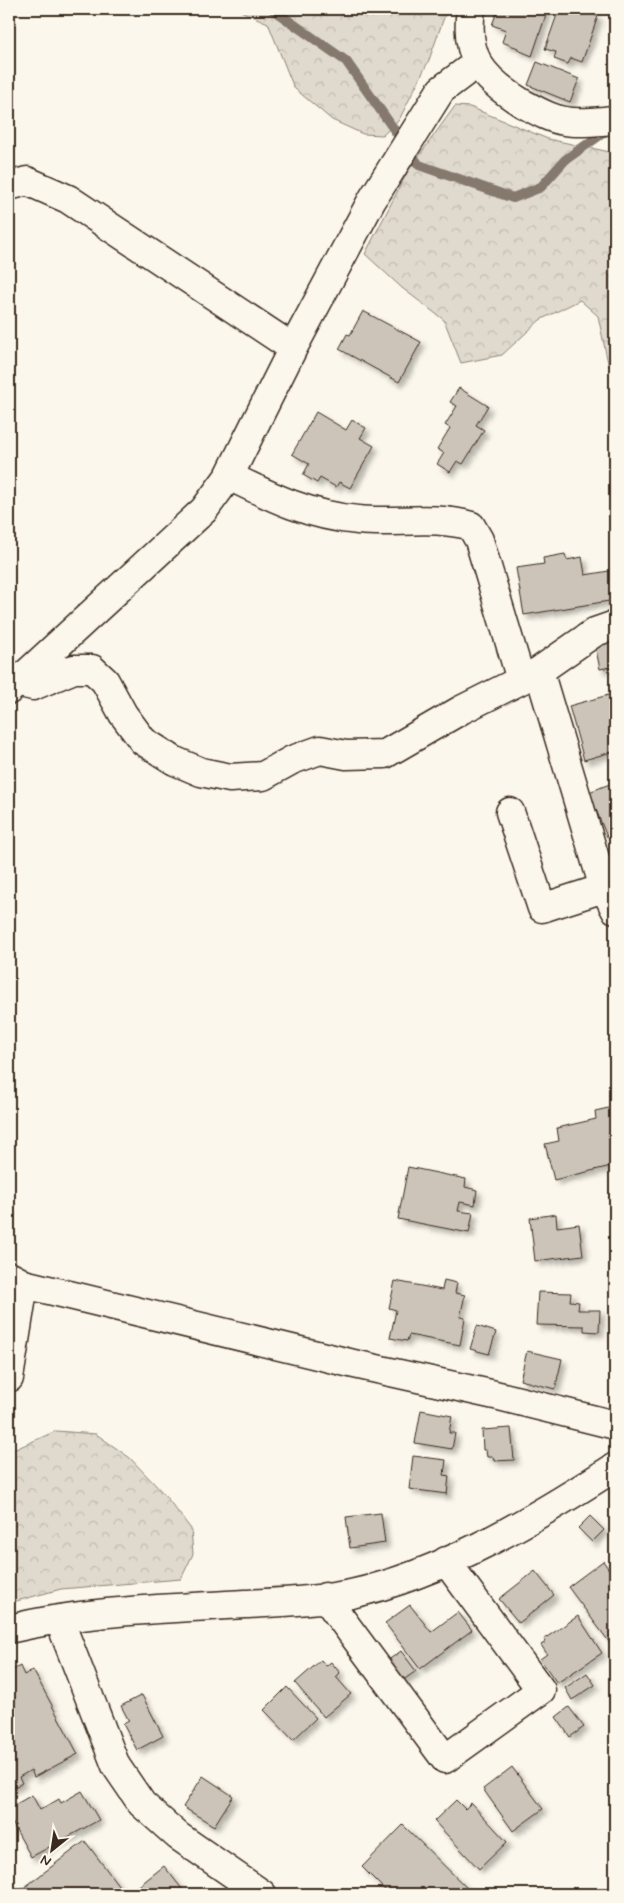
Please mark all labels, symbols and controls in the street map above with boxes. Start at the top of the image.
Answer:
north arrow [28,1826,78,1876]
text: N [37,1850,55,1871]

